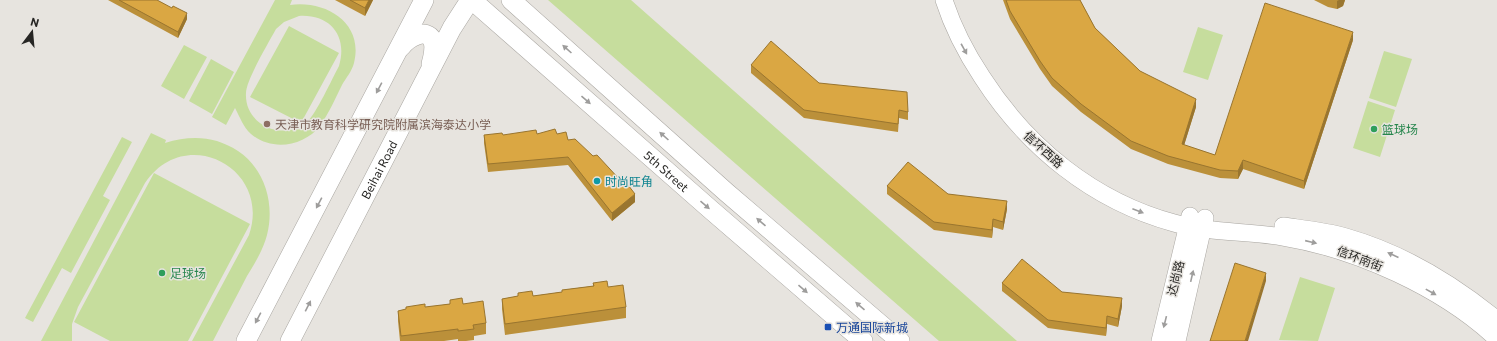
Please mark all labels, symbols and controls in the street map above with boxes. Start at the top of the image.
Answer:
north arrow [12,12,52,52]
text: N [29,15,41,29]
one-way arrow [961,43,968,55]
one-way arrow [562,45,572,54]
one-way arrow [375,82,382,94]
one-way arrow [581,96,591,105]
place label: 天津市教育科学研究院附属滨海泰达小学 [275,117,491,131]
marker: 天津市教育科学研究院附属滨海泰达小学 [262,119,272,129]
place label: 篮球场 [1382,122,1418,136]
marker: 篮球场 [1369,124,1379,134]
street label: 信环西路 [1021,128,1067,170]
one-way arrow [659,132,668,141]
street label: Beihai Road [358,138,400,201]
street label: 5th Street [641,147,692,194]
place label: 时尚旺角 [605,174,653,188]
marker: 时尚旺角 [592,176,602,186]
one-way arrow [315,197,322,209]
one-way arrow [700,200,710,209]
one-way arrow [1132,209,1144,215]
one-way arrow [756,217,767,226]
one-way arrow [1305,240,1317,246]
street label: 信环南街 [1335,243,1385,273]
one-way arrow [1388,252,1399,258]
street label: 达尚路 [1164,259,1186,297]
place label: 足球场 [170,266,206,280]
marker: 足球场 [157,268,167,278]
one-way arrow [1189,270,1195,282]
one-way arrow [798,285,809,294]
one-way arrow [1425,288,1437,295]
one-way arrow [305,301,311,312]
one-way arrow [855,302,865,311]
one-way arrow [255,313,262,324]
one-way arrow [1161,315,1167,328]
place label: 万通国际新城 [836,320,908,334]
marker: 万通国际新城 [823,322,833,332]

